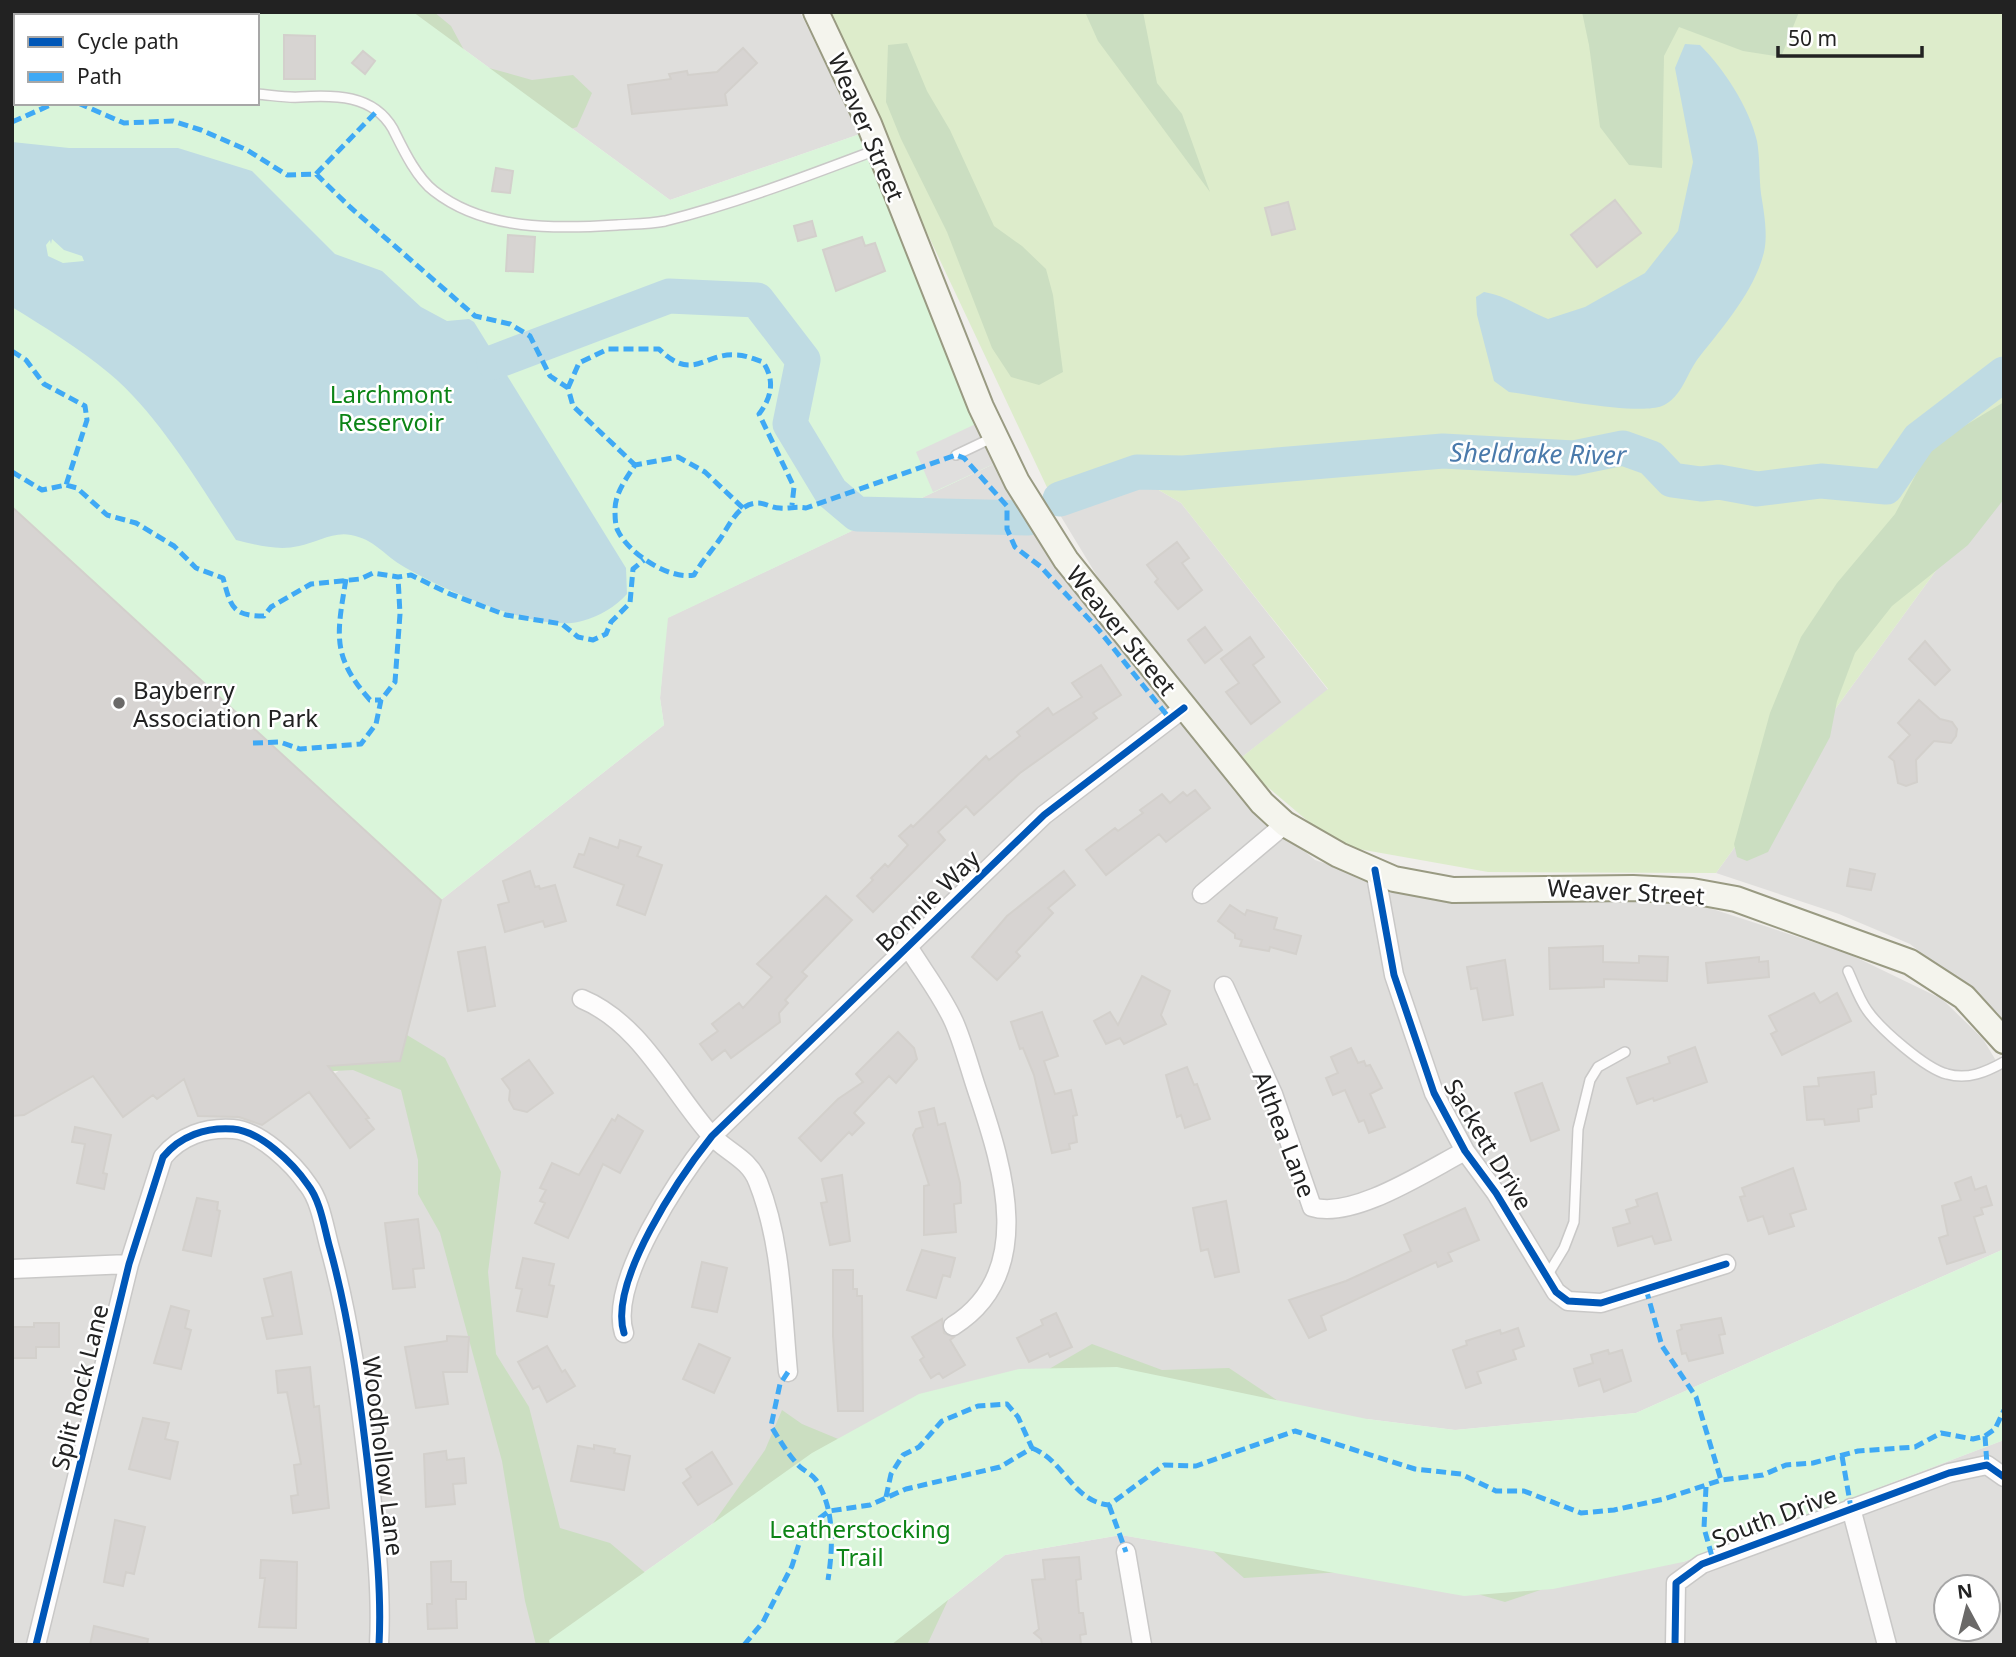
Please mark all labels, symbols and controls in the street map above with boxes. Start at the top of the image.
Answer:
legend [14,14,259,105]
scale bar [1778,14,1922,58]
text: 50 m [1788,24,1837,52]
text: Cycle path [77,27,179,55]
street label: Weaver Street [821,48,913,206]
text: Path [77,62,122,90]
park label: Larchmont Reservoir [330,377,452,438]
water label: Sheldrake River [1449,433,1628,473]
street label: Weaver Street [1060,558,1185,702]
place label: Bayberry Association Park [133,673,318,734]
marker: Bayberry Association Park [111,695,127,711]
street label: Bonnie Way [868,841,987,958]
street label: Weaver Street [1546,870,1706,912]
street label: Althea Lane [1246,1066,1324,1202]
street label: Sackett Drive [1437,1072,1541,1216]
street label: Split Rock Lane [42,1301,116,1473]
street label: Woodhollow Lane [355,1354,413,1558]
street label: South Drive [1707,1477,1841,1555]
park label: Leatherstocking Trail [769,1512,951,1573]
north arrow [1932,1573,2002,1643]
text: N [1956,1577,1974,1605]

